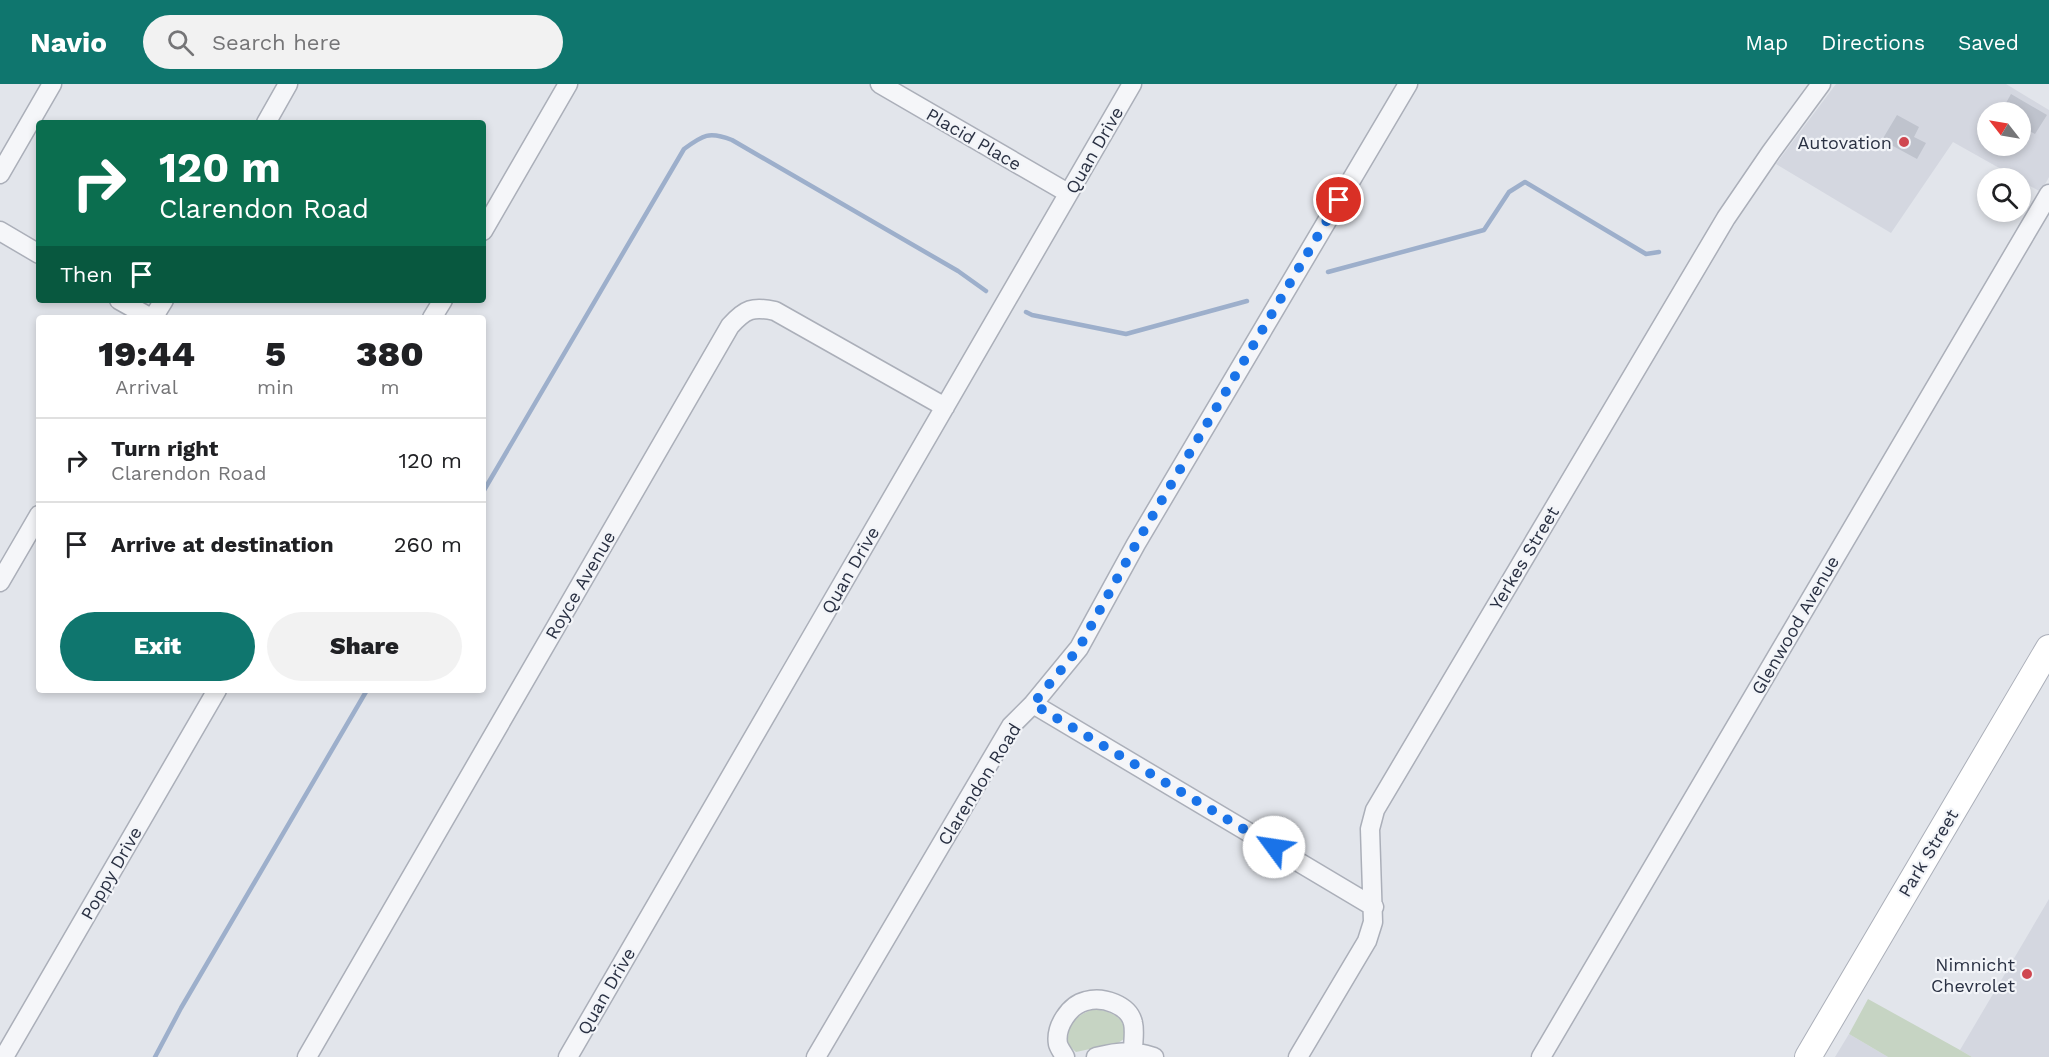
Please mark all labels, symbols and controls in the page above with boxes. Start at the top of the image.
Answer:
search box [143,15,563,69]
text: Navio [30,26,107,59]
icon: search [164,26,197,59]
text: Search here [212,30,341,55]
text: Map [1745,30,1788,55]
text: Directions [1821,30,1925,55]
text: Saved [1958,30,2019,55]
north arrow [1977,102,2031,156]
map controls [1977,102,2031,222]
street label: Placid Place [923,103,1025,175]
street label: Quan Drive [1061,103,1127,197]
place label: Autovation [1798,132,1892,153]
marker: Autovation [1897,135,1911,149]
text: 120 m [159,143,281,192]
icon: right [60,144,138,222]
button: search [1977,168,2031,222]
pin [1313,174,1364,225]
icon: arrive [1322,183,1355,216]
text: Clarendon Road [159,193,369,225]
icon: arrive [125,258,158,291]
text: Then [60,262,113,287]
text: 19:44 [98,333,195,375]
text: 5 [265,333,286,375]
text: 380 [356,333,424,375]
text: Arrival [115,375,178,399]
text: min [257,375,294,399]
text: m [380,375,399,399]
text: Turn right [111,436,218,461]
icon: right [60,444,93,477]
text: 120 m [398,448,462,473]
text: Clarendon Road [111,461,266,485]
street label: Yerkes Street [1485,502,1563,613]
street label: Quan Drive [817,523,883,617]
street label: Royce Avenue [541,527,619,643]
icon: arrive [60,528,93,561]
text: Arrive at destination [111,532,334,557]
text: 260 m [394,532,462,557]
street label: Glenwood Avenue [1747,552,1843,698]
button: Exit [60,612,255,681]
button: Share [267,612,462,681]
street label: Clarendon Road [933,719,1025,849]
street label: Park Street [1894,805,1963,901]
position arrow [1242,815,1306,879]
street label: Poppy Drive [76,823,146,923]
street label: Quan Drive [573,944,639,1038]
place label: Nimnicht Chevrolet [1931,954,2015,996]
marker: Nimnicht Chevrolet [2020,967,2034,981]

